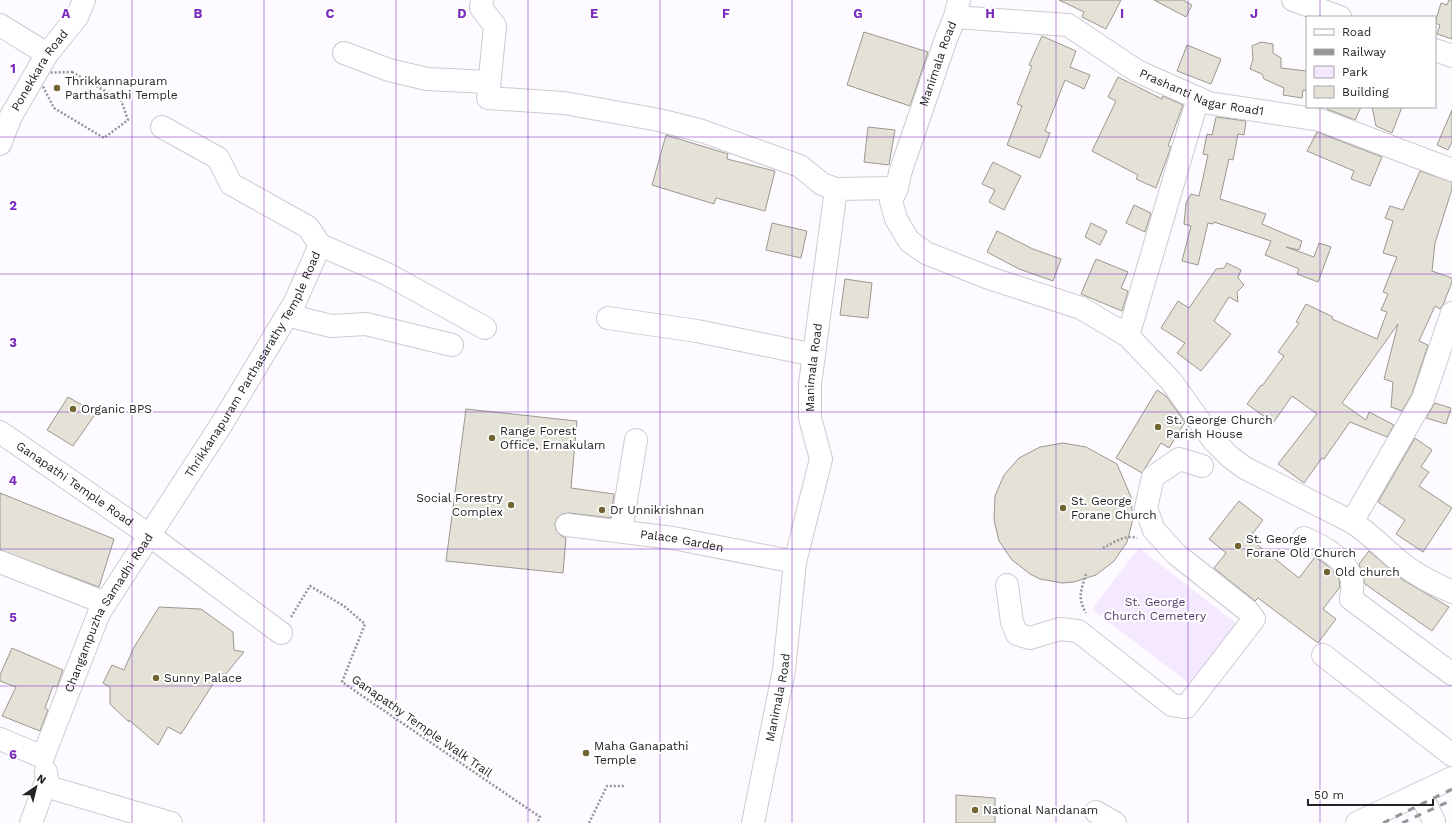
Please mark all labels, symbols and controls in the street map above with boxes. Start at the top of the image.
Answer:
text: A [62,6,71,21]
text: B [194,6,203,21]
text: C [326,6,335,21]
text: D [457,6,467,21]
text: E [590,6,598,21]
text: F [722,6,730,21]
text: G [853,6,863,21]
text: H [985,6,995,21]
text: I [1120,6,1124,21]
text: J [1250,6,1258,21]
legend [1306,16,1436,108]
street label: Manimala Road [916,19,959,108]
text: Road [1342,25,1371,39]
street label: Ponekkara Road [8,27,71,113]
text: Railway [1342,45,1387,59]
text: 1 [10,61,16,76]
text: Park [1342,65,1368,79]
street label: Prashanti Nagar Road1 [1137,66,1265,118]
place label: Thrikkannapuram Parthasathi Temple [65,74,178,102]
marker: Thrikkannapuram Parthasathi Temple [52,83,62,93]
text: Building [1342,85,1389,99]
text: 2 [9,198,17,213]
street label: Thrikkanapuram Parthasarathy Temple Road [182,249,323,480]
street label: Manimala Road [803,322,825,412]
text: 3 [9,335,17,350]
place label: Organic BPS [81,402,152,416]
marker: Organic BPS [68,404,78,414]
place label: St. George Church Parish House [1166,413,1273,441]
marker: St. George Church Parish House [1153,422,1163,432]
place label: Range Forest Office, Ernakulam [500,424,605,452]
marker: Range Forest Office, Ernakulam [487,433,497,443]
street label: Ganapathi Temple Road [14,438,136,529]
text: 4 [9,473,18,488]
place label: Social Forestry Complex [416,491,504,519]
place label: St. George Forane Church [1071,494,1157,522]
marker: Social Forestry Complex [506,500,516,510]
place label: Dr Unnikrishnan [610,503,704,517]
marker: St. George Forane Church [1058,503,1068,513]
marker: Dr Unnikrishnan [597,505,607,515]
street label: Palace Garden [639,527,725,555]
street label: Changampuzha Samadhi Road [62,531,156,694]
place label: St. George Forane Old Church [1246,532,1356,560]
marker: St. George Forane Old Church [1233,541,1243,551]
place label: Old church [1335,565,1400,579]
marker: Old church [1322,567,1332,577]
park label: St. George Church Cemetery [1104,595,1207,623]
text: 5 [9,610,17,625]
street label: Manimala Road [763,653,793,743]
place label: Sunny Palace [164,671,242,685]
street label: Ganapathy Temple Walk Trail [349,672,495,780]
marker: Sunny Palace [151,673,161,683]
place label: Maha Ganapathi Temple [594,739,688,767]
text: 6 [9,747,17,762]
marker: Maha Ganapathi Temple [581,748,591,758]
north arrow [16,767,56,807]
text: N [34,772,49,787]
scale bar [1308,781,1433,807]
text: 50 m [1314,788,1344,802]
place label: National Nandanam [983,803,1098,817]
marker: National Nandanam [970,805,980,815]

